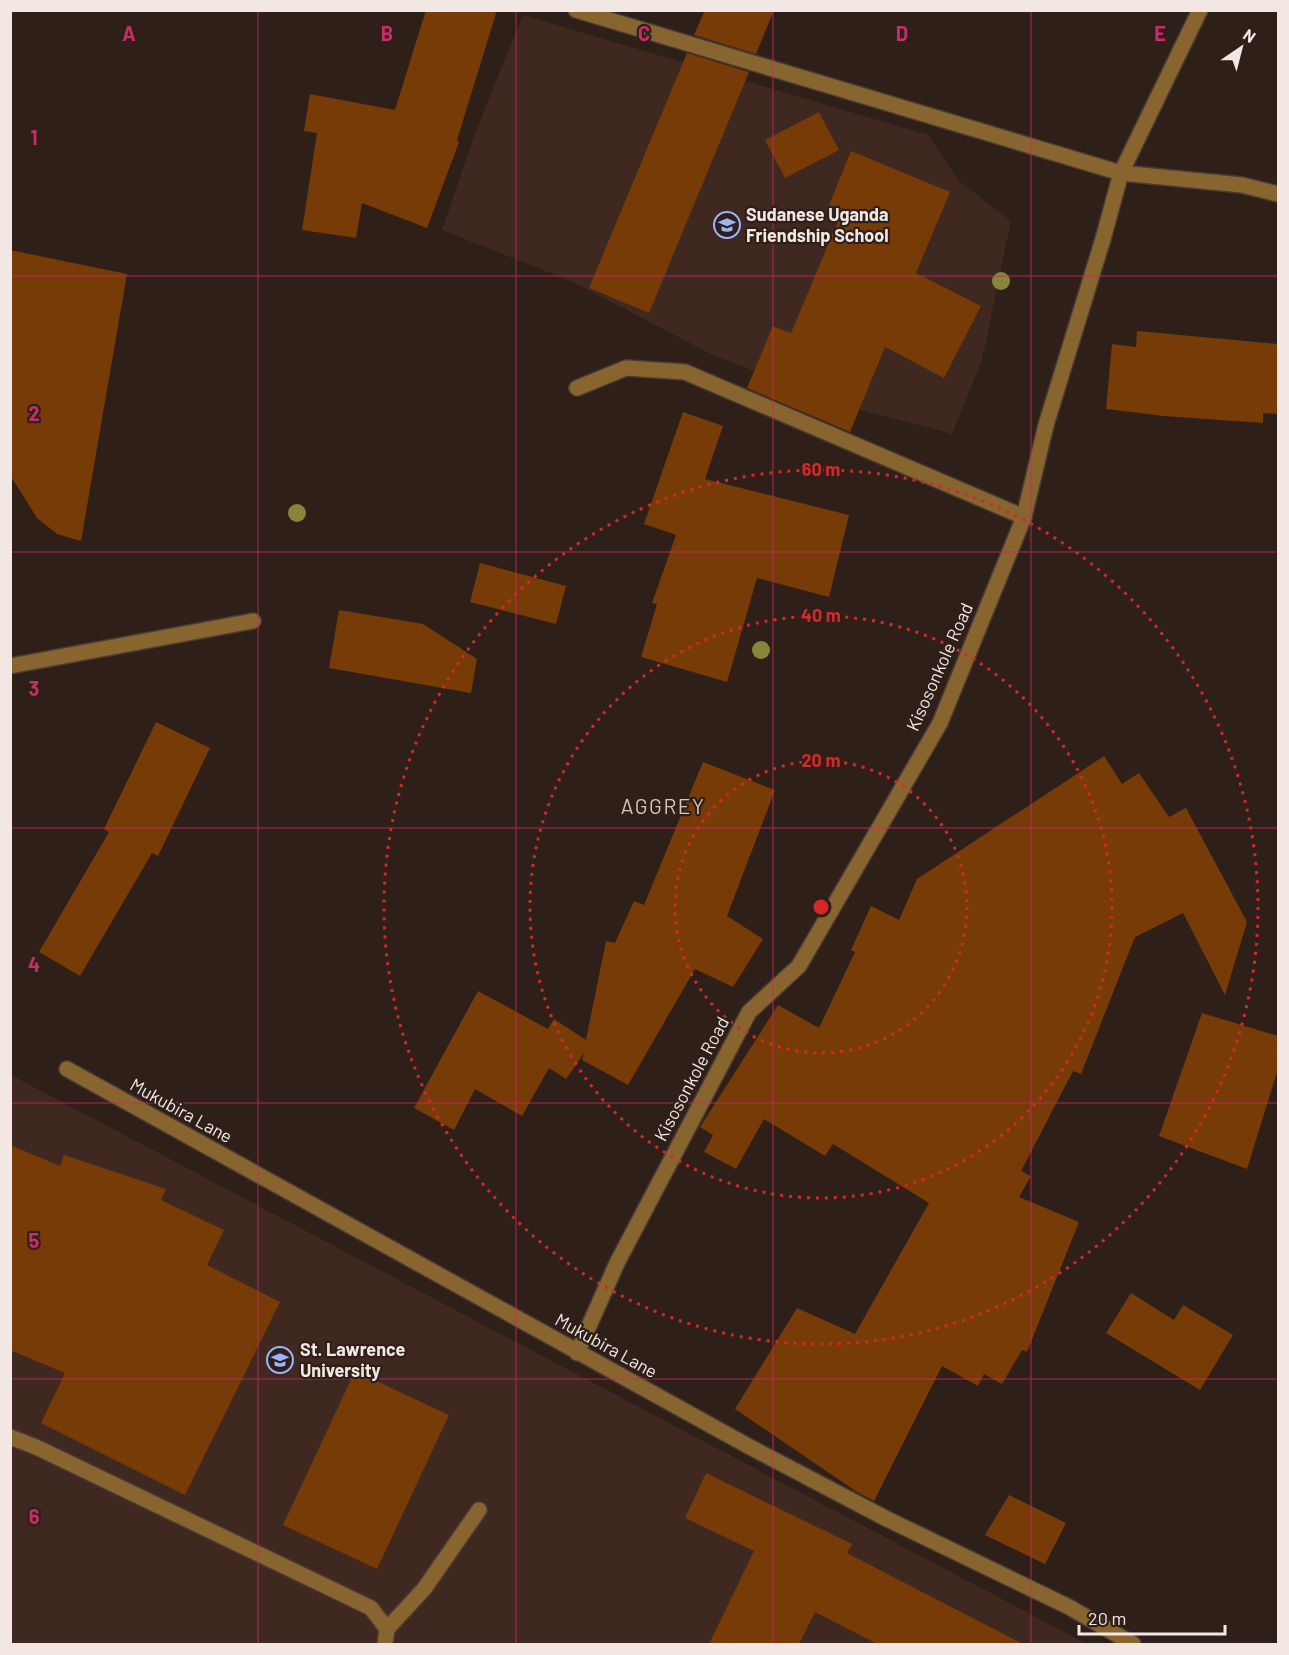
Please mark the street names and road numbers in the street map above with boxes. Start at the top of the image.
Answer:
street label: Kisosonkole Road [901,599,977,734]
street label: Kisosonkole Road [649,1013,733,1145]
street label: Mukubira Lane [127,1073,236,1147]
street label: Mukubira Lane [552,1308,661,1382]

